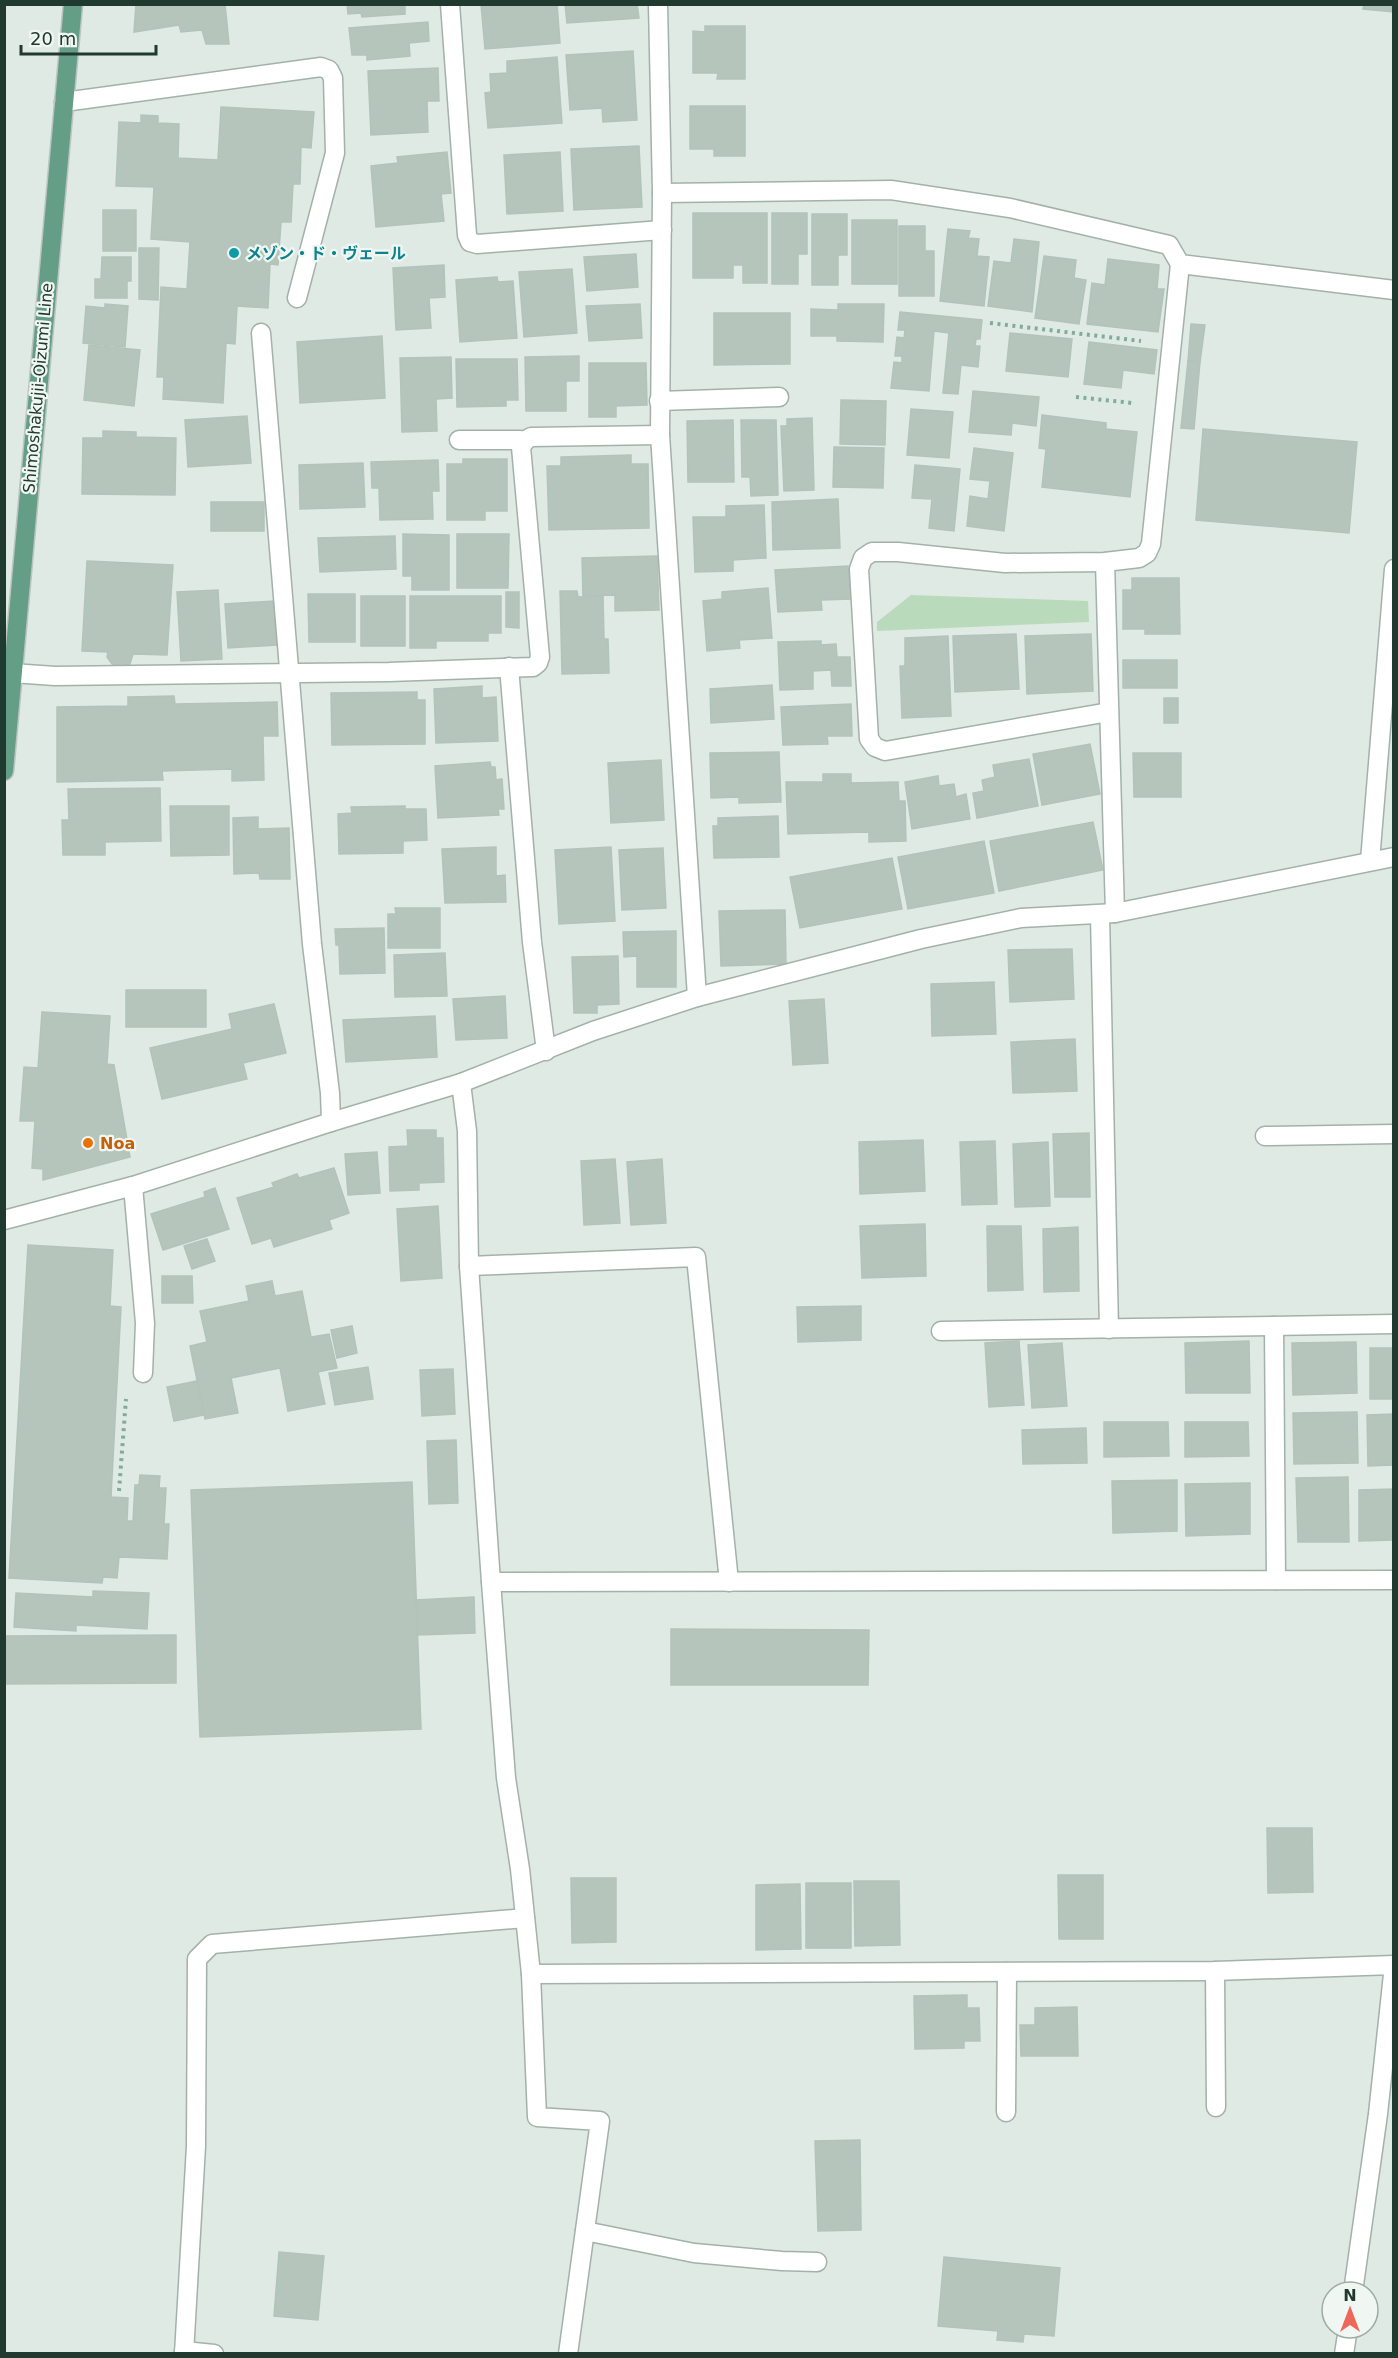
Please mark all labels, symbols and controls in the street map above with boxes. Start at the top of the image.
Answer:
scale bar [21,18,156,56]
text: 20 m [30,28,76,49]
place label: メゾン・ド・ヴェール [246,244,406,263]
marker: メゾン・ド・ヴェール [227,246,241,260]
street label: Shimoshakujii-Oizumi Line [19,282,57,494]
place label: Noa [100,1134,135,1153]
marker: Noa [81,1136,95,1150]
north arrow [1320,2280,1380,2340]
text: N [1343,2286,1357,2305]

